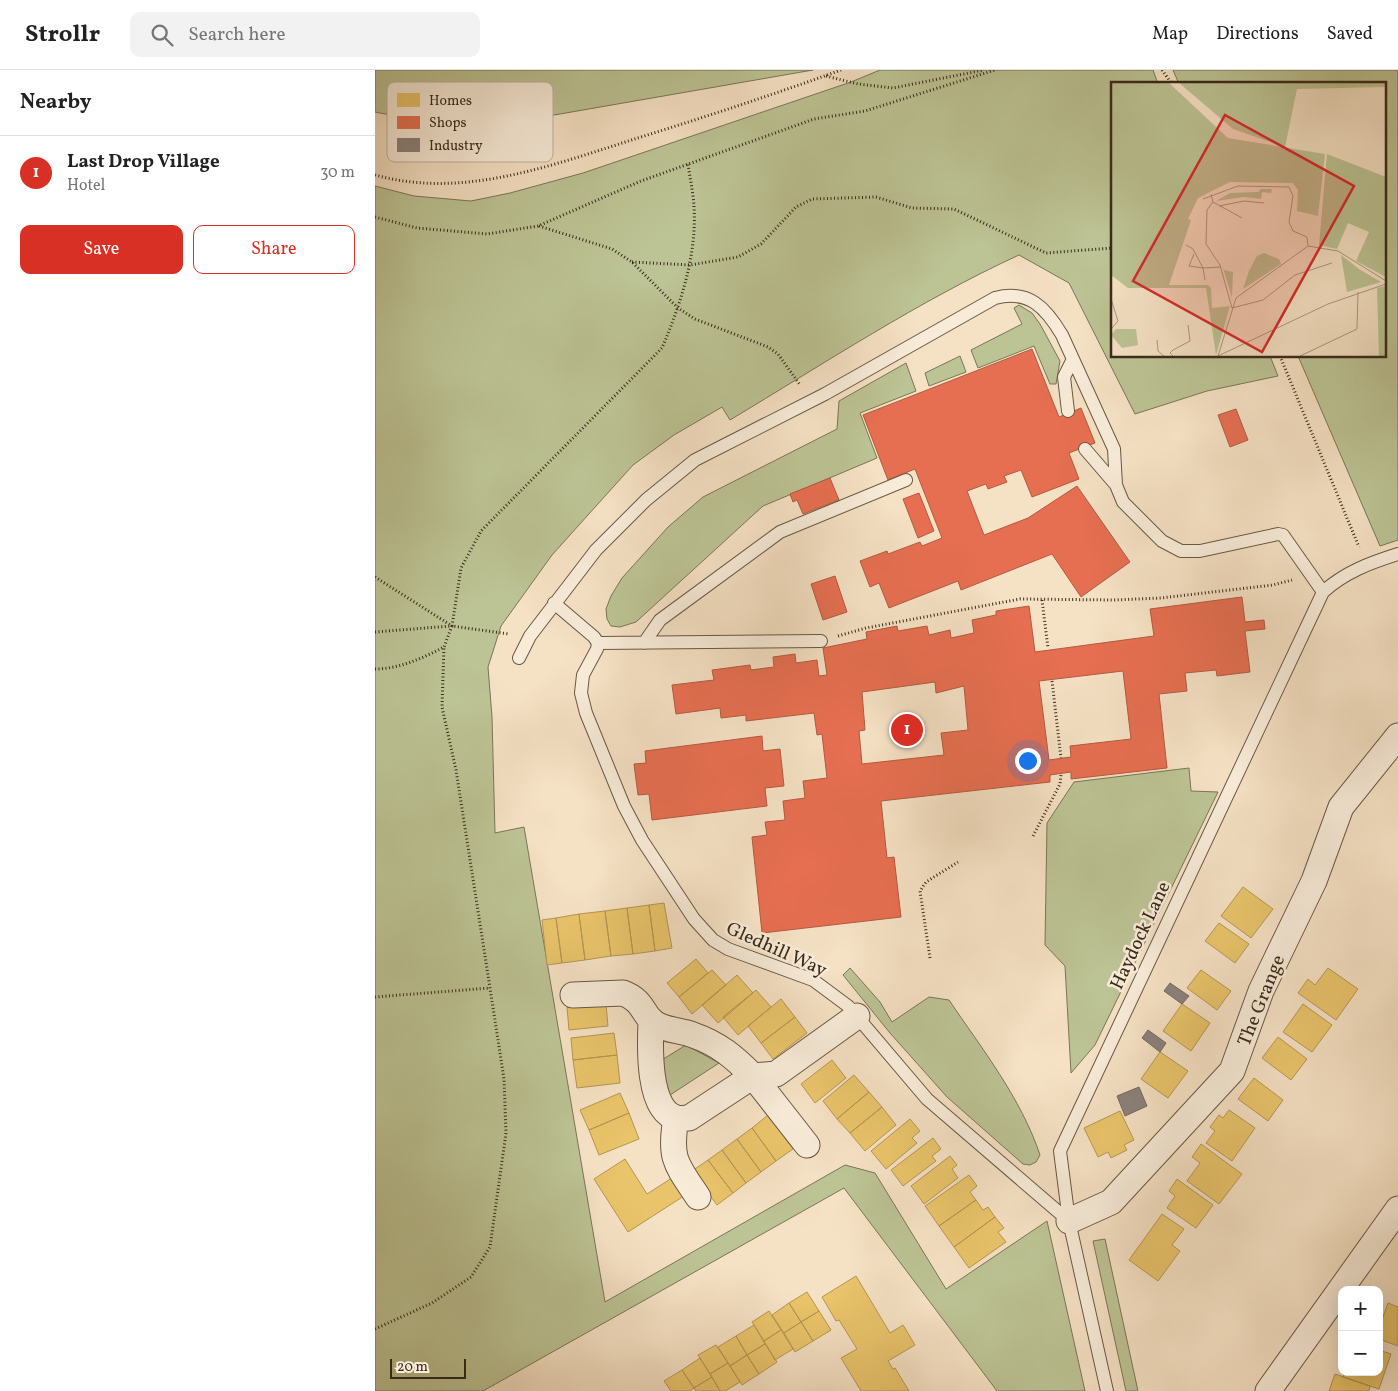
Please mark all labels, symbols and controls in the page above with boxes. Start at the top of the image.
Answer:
search box [130,12,480,57]
text: Strollr [25,18,100,52]
icon: search [148,21,176,49]
text: Search here [188,22,286,48]
text: Map [1152,22,1188,47]
text: Directions [1216,22,1299,47]
text: Saved [1327,22,1373,47]
legend [387,82,553,162]
inset map [1111,82,1386,358]
text: Nearby [20,88,91,117]
text: Homes [429,92,472,111]
text: Shops [429,114,467,133]
text: Industry [429,137,483,156]
text: Last Drop Village [67,149,220,175]
text: 1 [33,162,39,184]
text: 30 m [320,162,355,184]
text: Hotel [67,175,105,197]
button: Save [20,225,183,274]
button: Share [193,225,355,274]
pin: 1 [891,711,923,749]
your location [1015,748,1041,774]
street label: Haydock Lane [1104,877,1177,994]
street label: Gledhill Way [722,916,831,984]
street label: The Grange [1232,951,1292,1050]
map controls [1338,1286,1383,1376]
button: + [1338,1286,1383,1331]
button: − [1338,1331,1383,1376]
scale bar [390,1356,466,1379]
text: 20 m [397,1358,428,1377]

